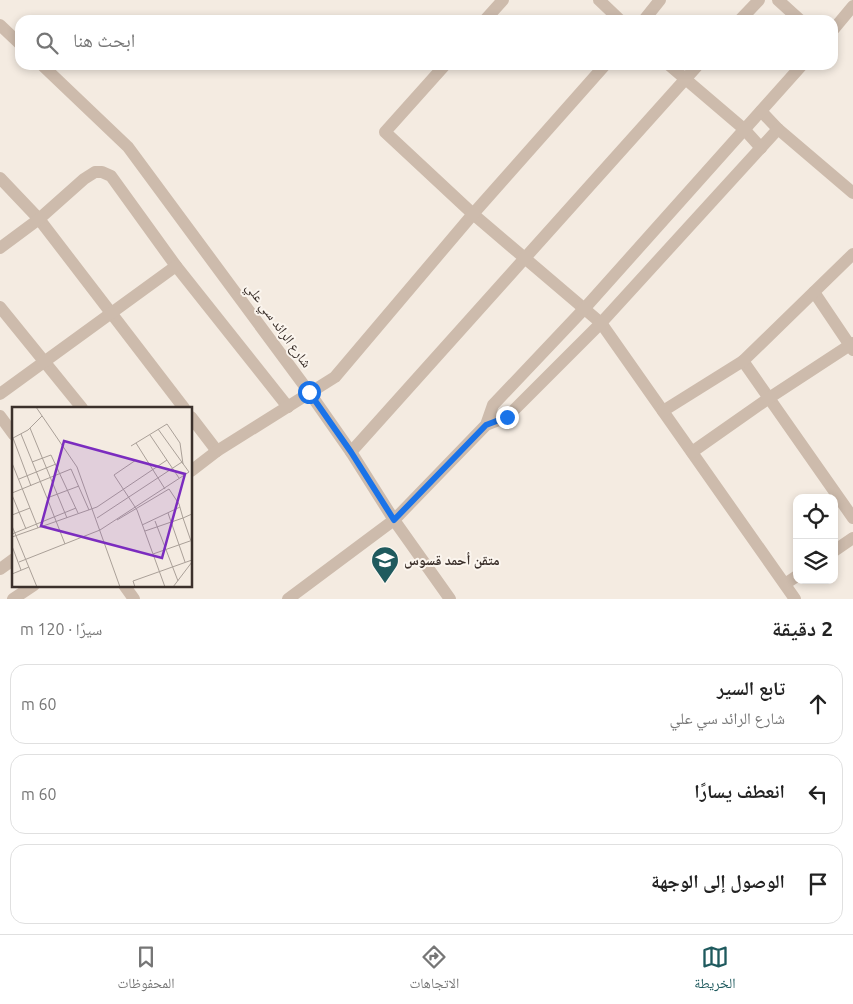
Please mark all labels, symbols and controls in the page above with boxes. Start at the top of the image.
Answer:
search box [15,15,838,70]
icon: search [33,29,61,57]
text: ابحث هنا [73,29,135,51]
street label: شارع الرائد سي علي [240,279,315,373]
route start [298,381,321,404]
route end [496,406,519,429]
inset map [12,407,192,586]
map controls [793,494,838,584]
button: locate [793,494,838,539]
button: layers [793,539,838,584]
school or university icon: متقن أحمد قسوس [370,545,400,584]
place label: متقن أحمد قسوس [404,552,500,569]
text: 2 دقيقة [772,616,833,640]
text: سيرًا · 120 m [20,620,102,638]
text: تابع السير [717,677,785,699]
icon: ahead [804,690,832,718]
text: 60 m [21,695,57,713]
text: شارع الرائد سي علي [670,709,785,727]
text: انعطف يسارًا [694,780,785,802]
icon: left [804,780,832,808]
text: 60 m [21,785,57,803]
text: الوصول إلى الوجهة [651,870,785,892]
icon: arrive [804,870,832,898]
tab: المحفوظات [118,943,174,997]
tab: الاتجاهات [410,943,459,997]
tab: الخريطة [694,943,735,997]

